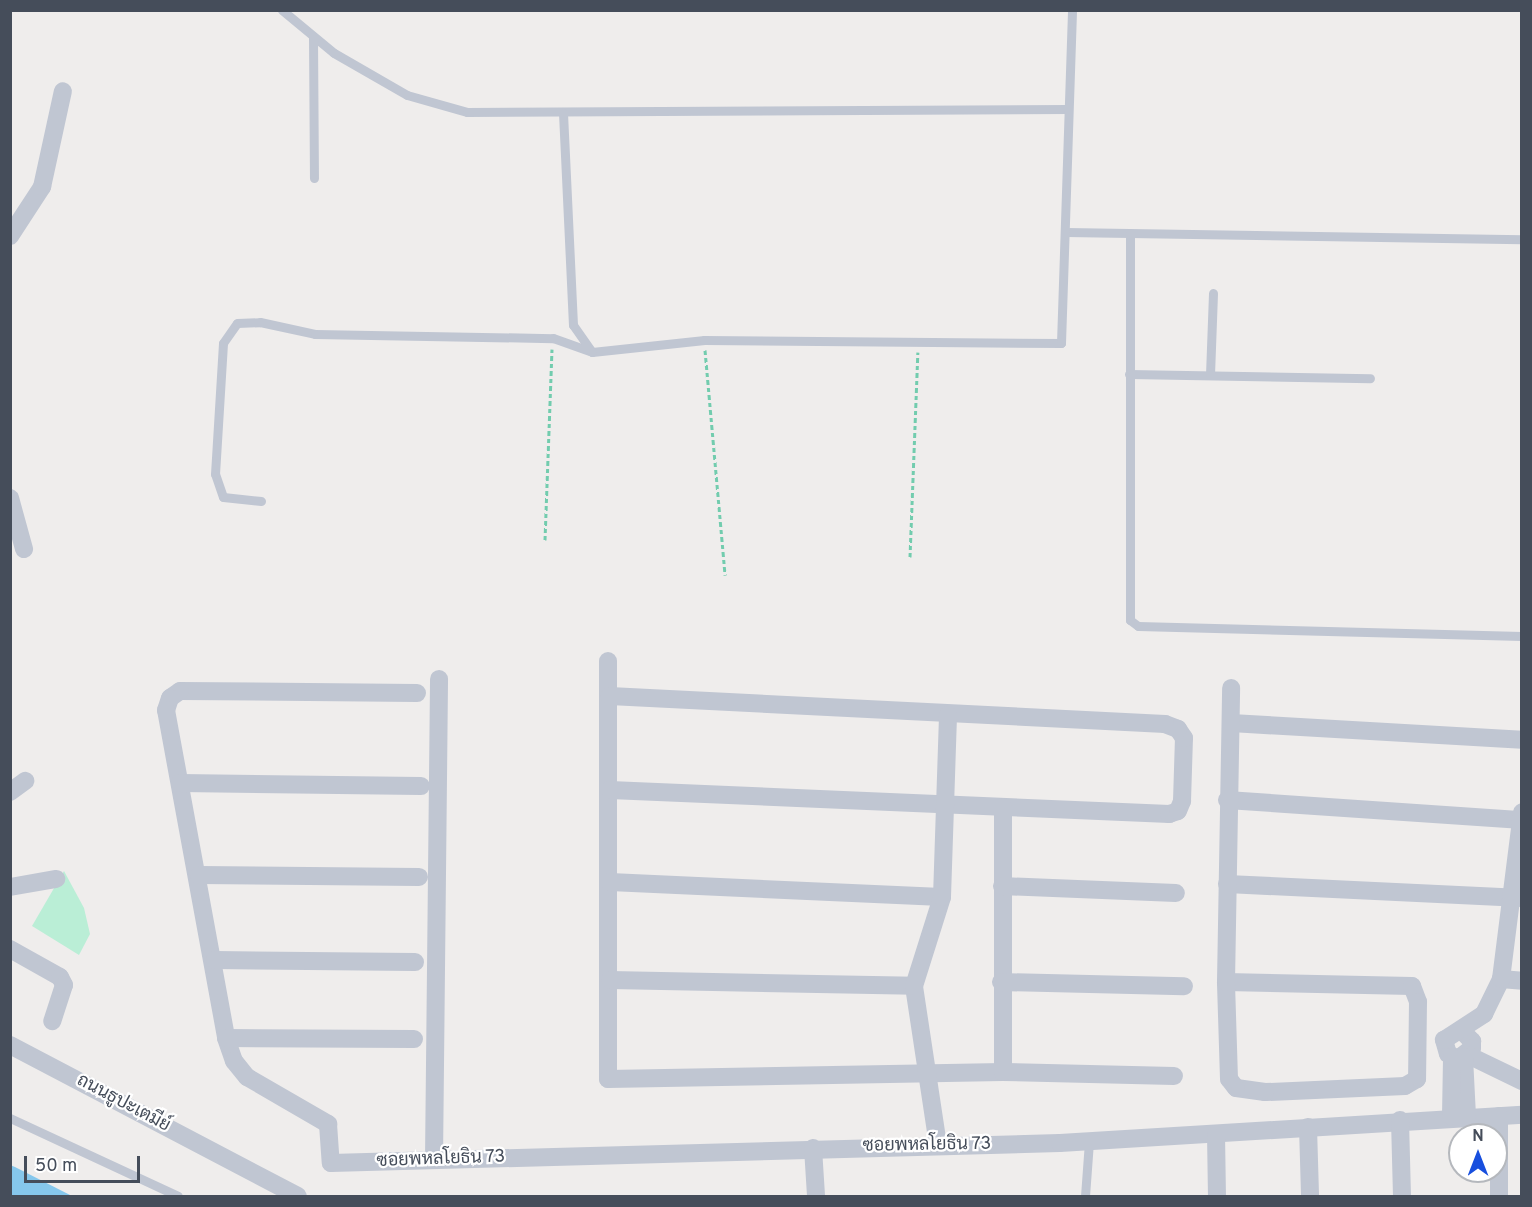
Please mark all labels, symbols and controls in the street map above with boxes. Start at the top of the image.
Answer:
street label: ถนนธูปะเตมีย์ [73,1070,173,1138]
north arrow [1448,1123,1508,1183]
text: N [1472,1127,1484,1147]
street label: ซอยพหลโยธิน 73 [862,1134,992,1158]
scale bar [27,1144,142,1182]
street label: ซอยพหลโยธิน 73 [376,1147,506,1173]
text: 50 m [35,1155,77,1178]

